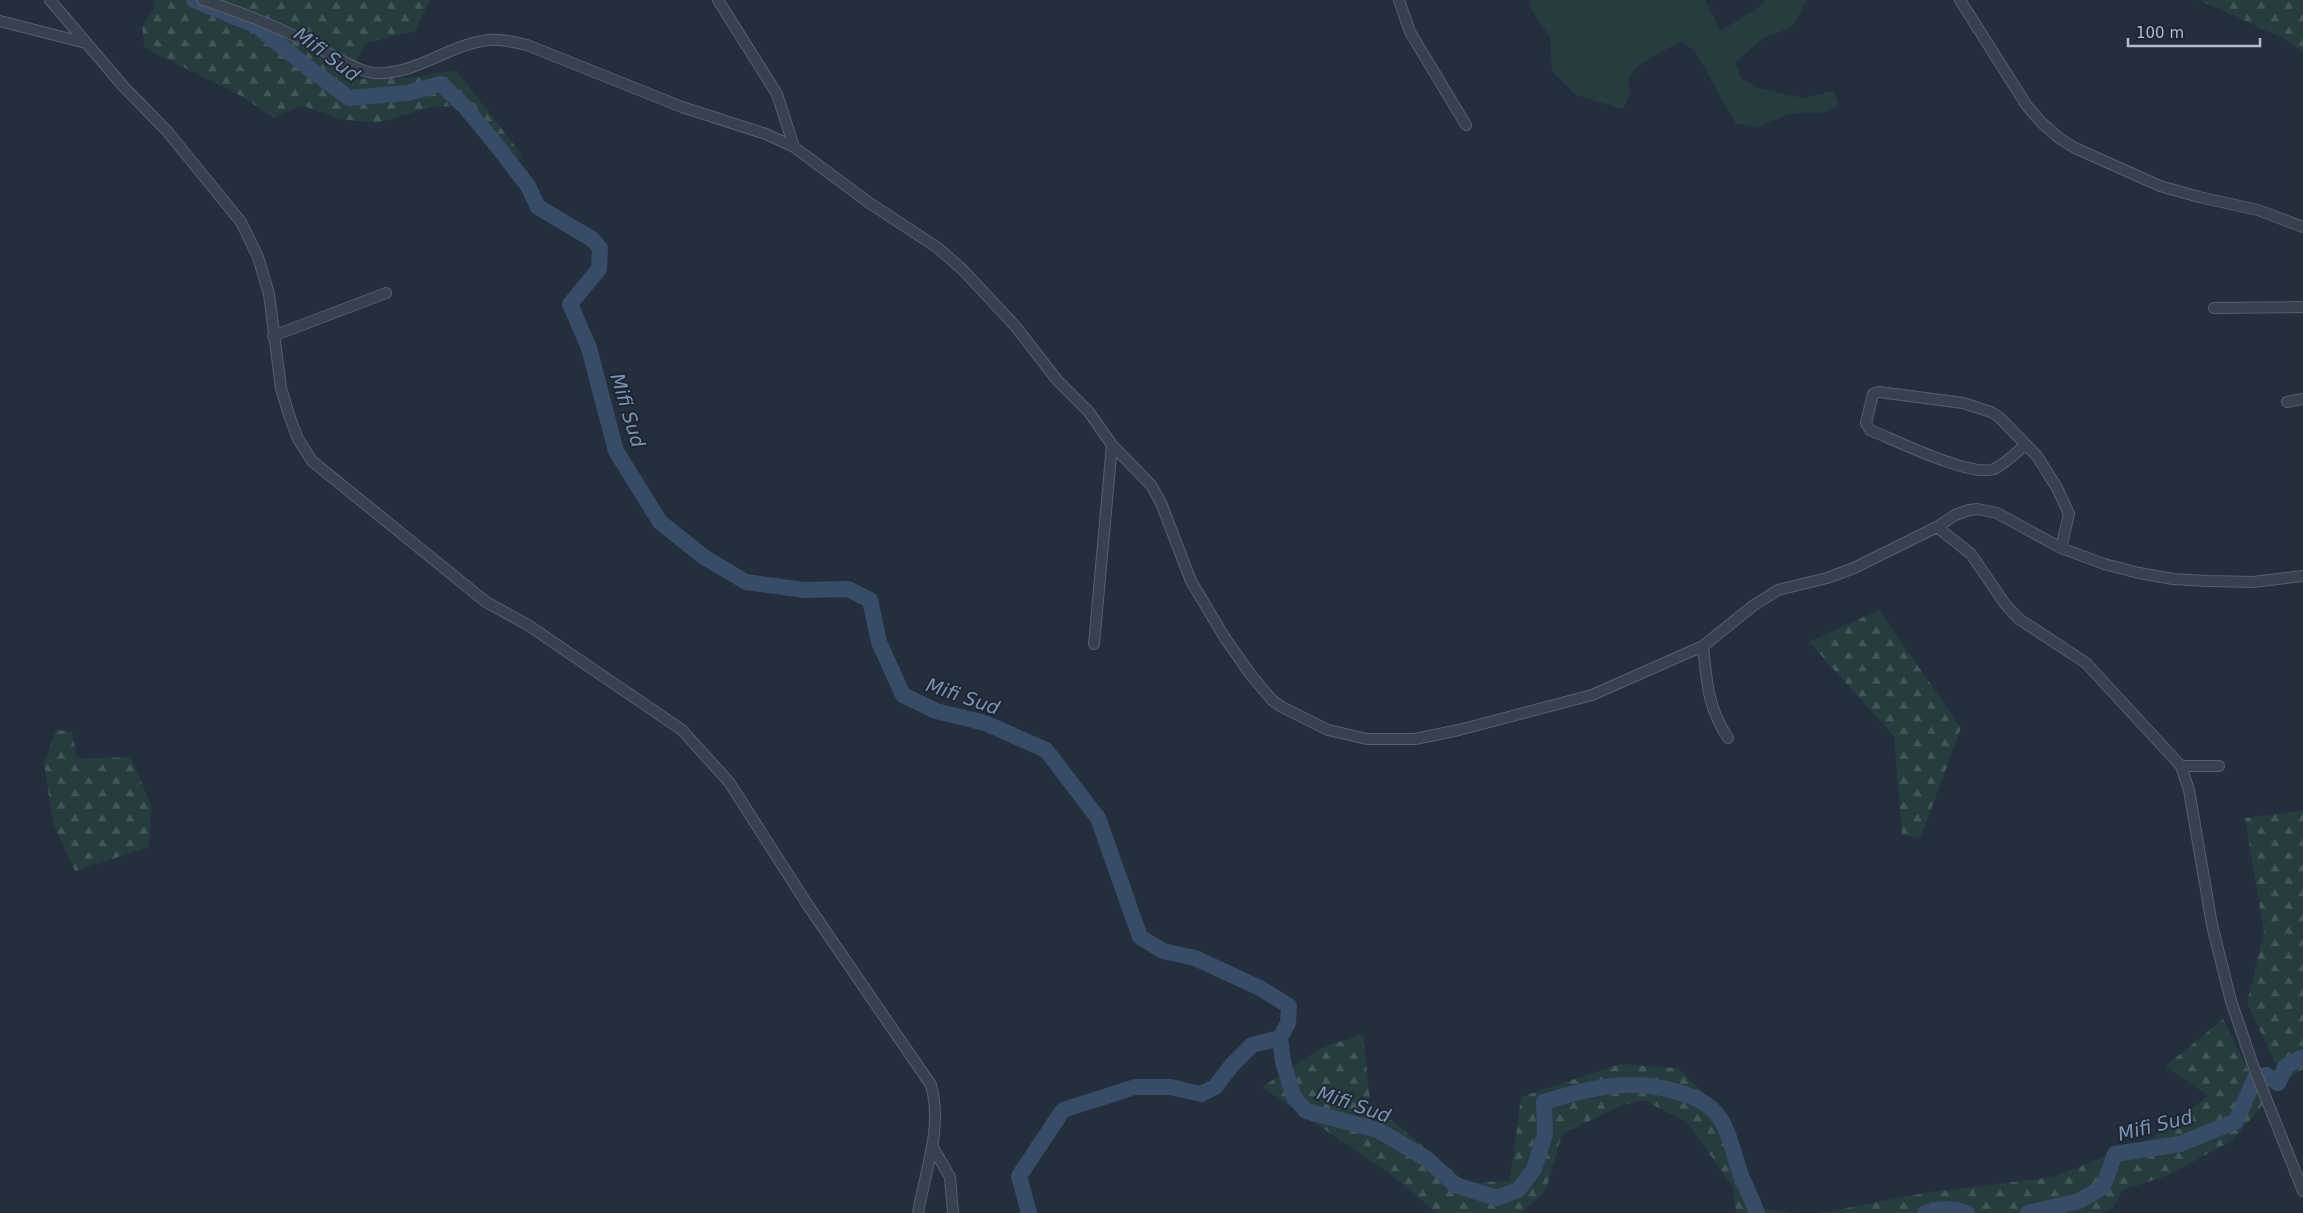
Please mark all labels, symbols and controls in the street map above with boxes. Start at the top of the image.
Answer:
scale bar [2128,15,2260,47]
water label: Mifi Sud [290,22,365,86]
text: 100 m [2136,24,2184,42]
water label: Mifi Sud [606,370,650,451]
water label: Mifi Sud [923,673,1003,719]
water label: Mifi Sud [1314,1081,1394,1127]
water label: Mifi Sud [2115,1105,2196,1145]

